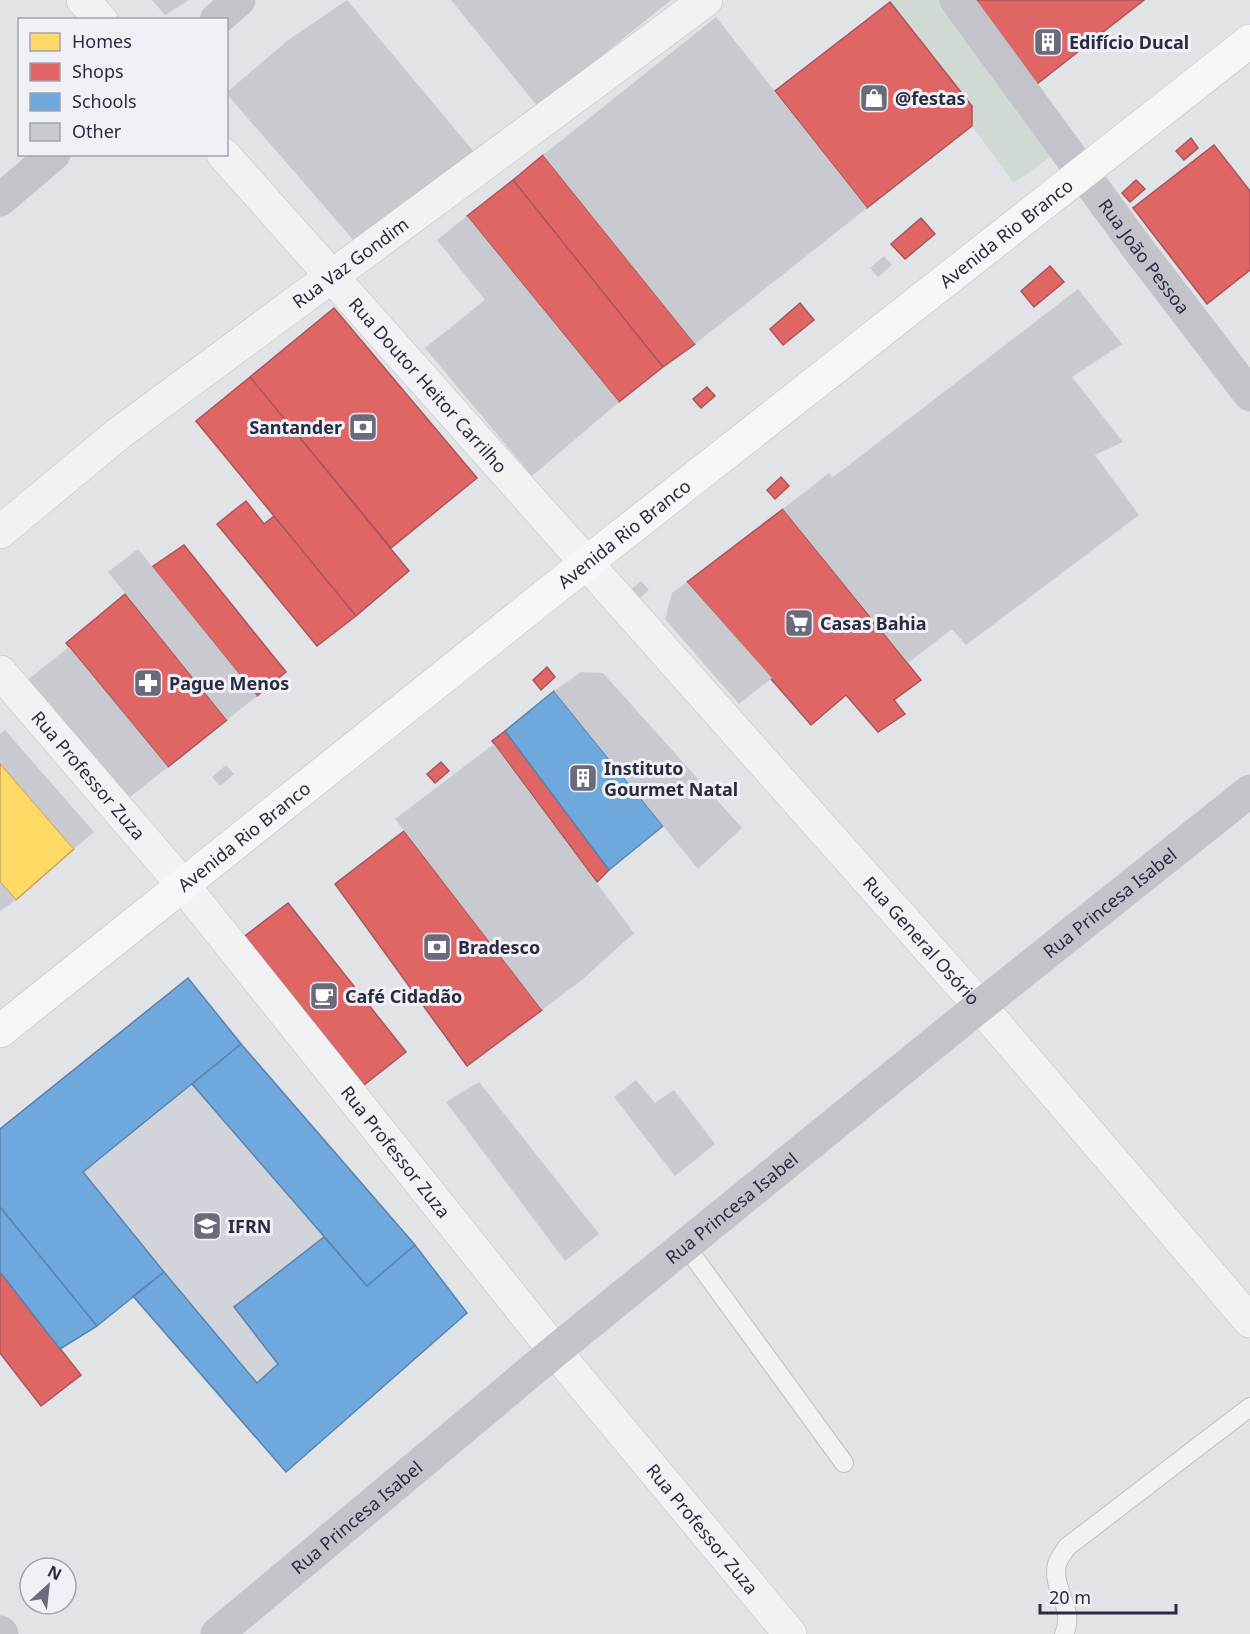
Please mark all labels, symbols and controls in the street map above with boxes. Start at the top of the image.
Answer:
legend [18,18,228,156]
building icon: Edifício Ducal [1032,26,1064,58]
text: Homes [72,29,132,53]
place label: Edifício Ducal [1069,30,1189,54]
text: Shops [72,59,124,83]
shop icon: @festas [858,82,890,114]
place label: @festas [895,86,966,110]
text: Schools [72,89,137,113]
text: Other [72,119,122,143]
street label: Avenida Rio Branco [934,173,1078,293]
street label: Rua João Pessoa [1093,194,1195,319]
street label: Rua Vaz Gondim [287,212,413,313]
street label: Rua Doutor Heitor Carrilho [344,292,513,478]
bank icon: Santander [347,411,379,443]
place label: Santander [249,415,342,439]
street label: Avenida Rio Branco [552,473,696,594]
supermarket icon: Casas Bahia [783,607,815,639]
place label: Casas Bahia [820,611,927,635]
pharmacy icon: Pague Menos [132,667,164,699]
place label: Pague Menos [169,671,289,695]
street label: Rua Professor Zuza [27,706,151,845]
place label: Instituto Gourmet Natal [604,756,738,801]
building icon: Instituto Gourmet Natal [567,762,599,794]
street label: Avenida Rio Branco [172,776,315,897]
street label: Rua Princesa Isabel [1038,842,1181,963]
street label: Rua General Osório [858,871,985,1010]
bank icon: Bradesco [421,931,453,963]
place label: Bradesco [458,935,540,959]
cafe icon: Café Cidadão [308,980,340,1012]
place label: Café Cidadão [345,984,462,1008]
street label: Rua Professor Zuza [336,1081,456,1223]
street label: Rua Princesa Isabel [660,1147,803,1269]
school or university icon: IFRN [191,1210,223,1242]
place label: IFRN [228,1214,271,1238]
street label: Rua Princesa Isabel [286,1455,427,1579]
street label: Rua Professor Zuza [641,1458,764,1599]
north arrow [18,1556,78,1616]
text: N [44,1560,66,1585]
scale bar [1040,1577,1176,1615]
text: 20 m [1049,1585,1091,1609]

